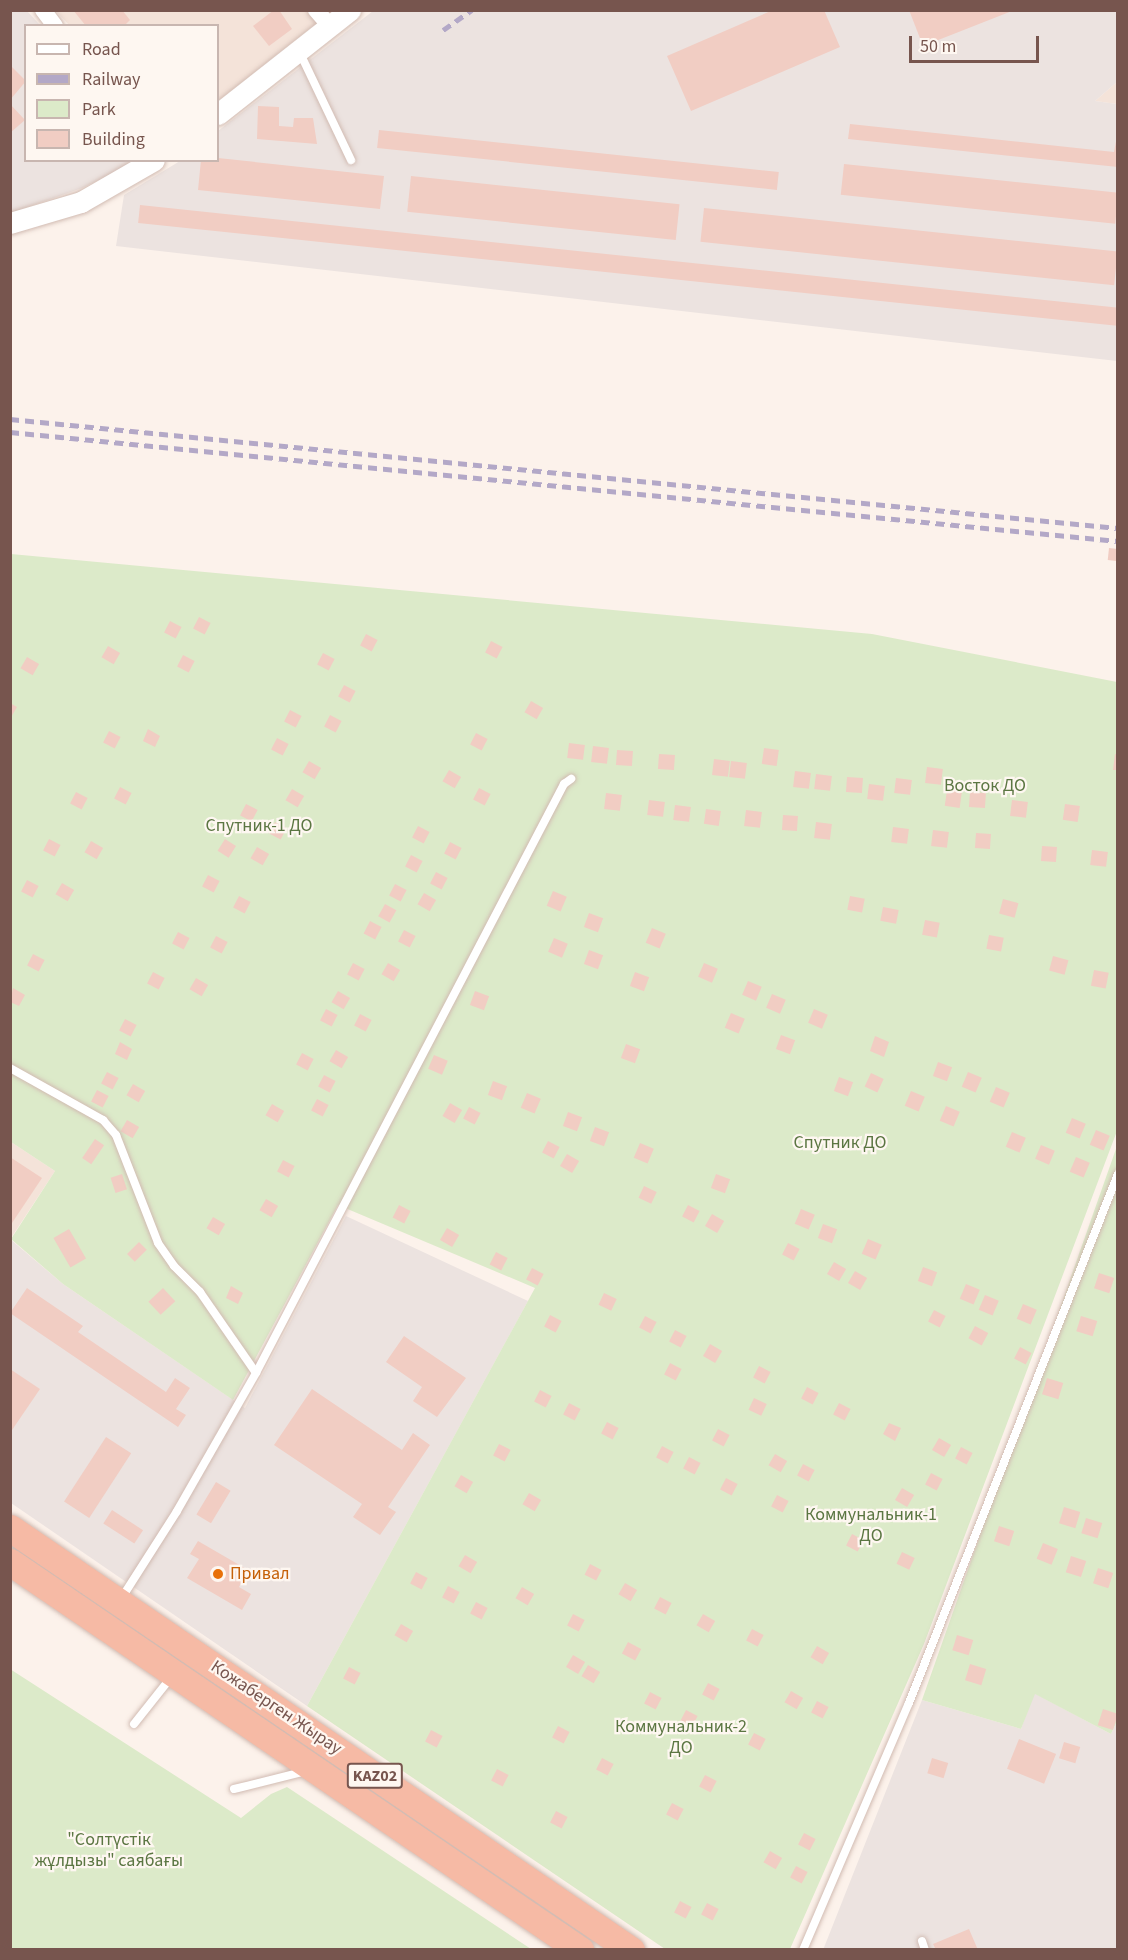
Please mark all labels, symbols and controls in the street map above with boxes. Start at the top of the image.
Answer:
legend [24,24,219,162]
scale bar [912,24,1042,62]
text: 50 m [920,34,956,59]
text: Road [82,37,121,62]
text: Railway [82,67,141,92]
text: Park [82,97,116,122]
text: Building [82,127,145,152]
park label: Восток ДО [944,775,1026,797]
park label: Спутник-1 ДО [205,815,313,837]
park label: Спутник ДО [794,1132,886,1154]
park label: Коммунальник-1 ДО [805,1505,937,1547]
place label: Привал [230,1563,290,1585]
marker: Привал [211,1567,225,1581]
street label: Кожаберген Жырау [206,1656,346,1760]
park label: Коммунальник-2 ДО [615,1717,747,1760]
road number: KAZ02 [346,1763,404,1789]
park label: "Солтүстік жұлдызы" саябағы [35,1830,183,1872]

